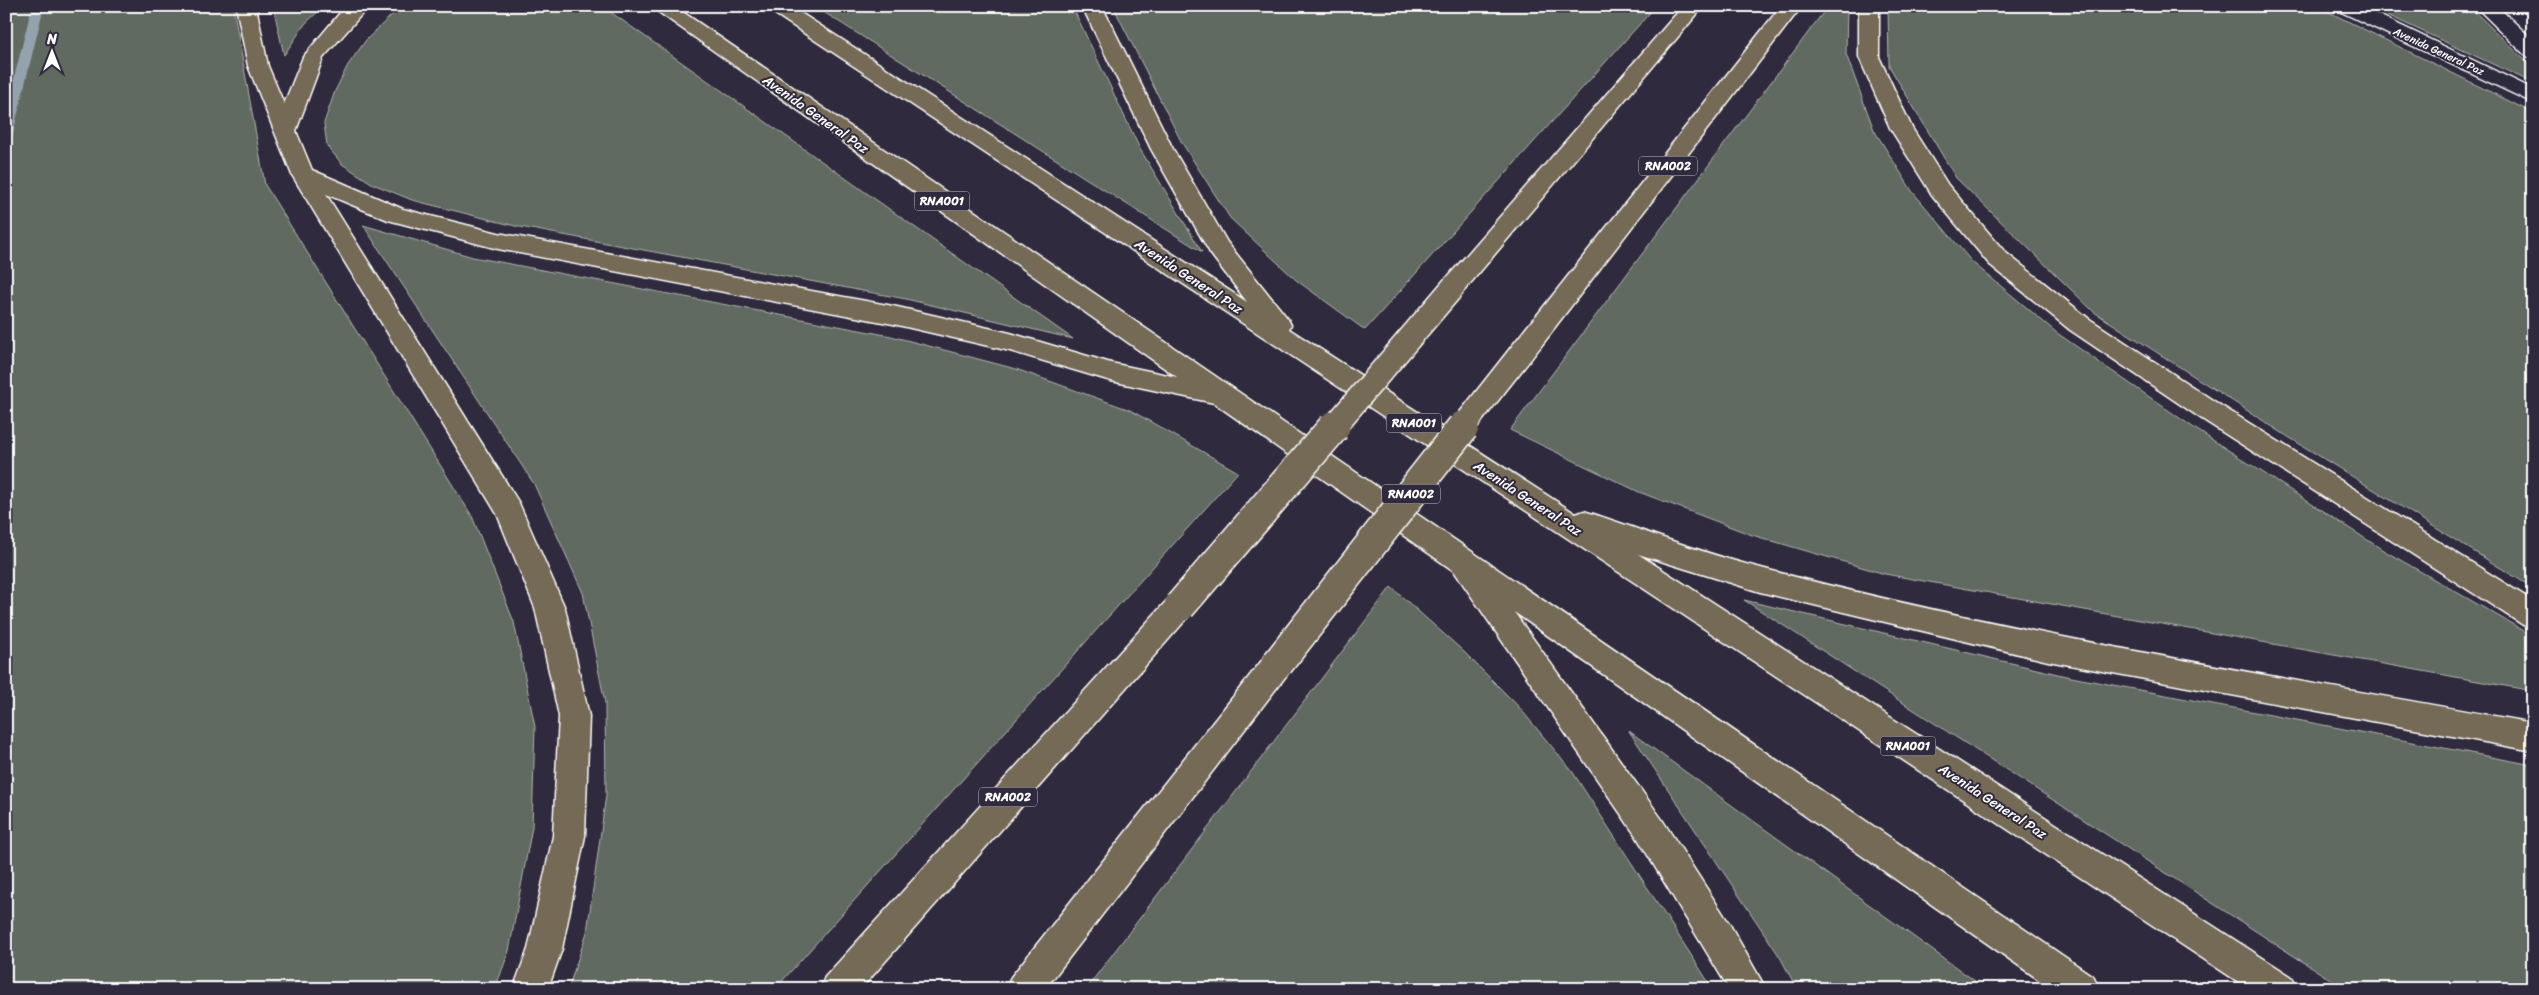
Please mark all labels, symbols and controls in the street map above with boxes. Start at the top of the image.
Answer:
street label: Avenida General Paz [2389,22,2488,81]
text: N [46,27,57,52]
north arrow [28,28,78,78]
street label: Avenida General Paz [756,68,875,161]
road number: RNA002 [1639,157,1697,176]
road number: RNA001 [914,192,970,210]
street label: Avenida General Paz [1128,231,1248,321]
road number: RNA001 [1386,413,1442,432]
street label: Avenida General Paz [1467,453,1587,543]
road number: RNA002 [1382,484,1440,504]
road number: RNA001 [1880,736,1936,756]
street label: Avenida General Paz [1932,756,2052,846]
road number: RNA002 [979,788,1037,806]

